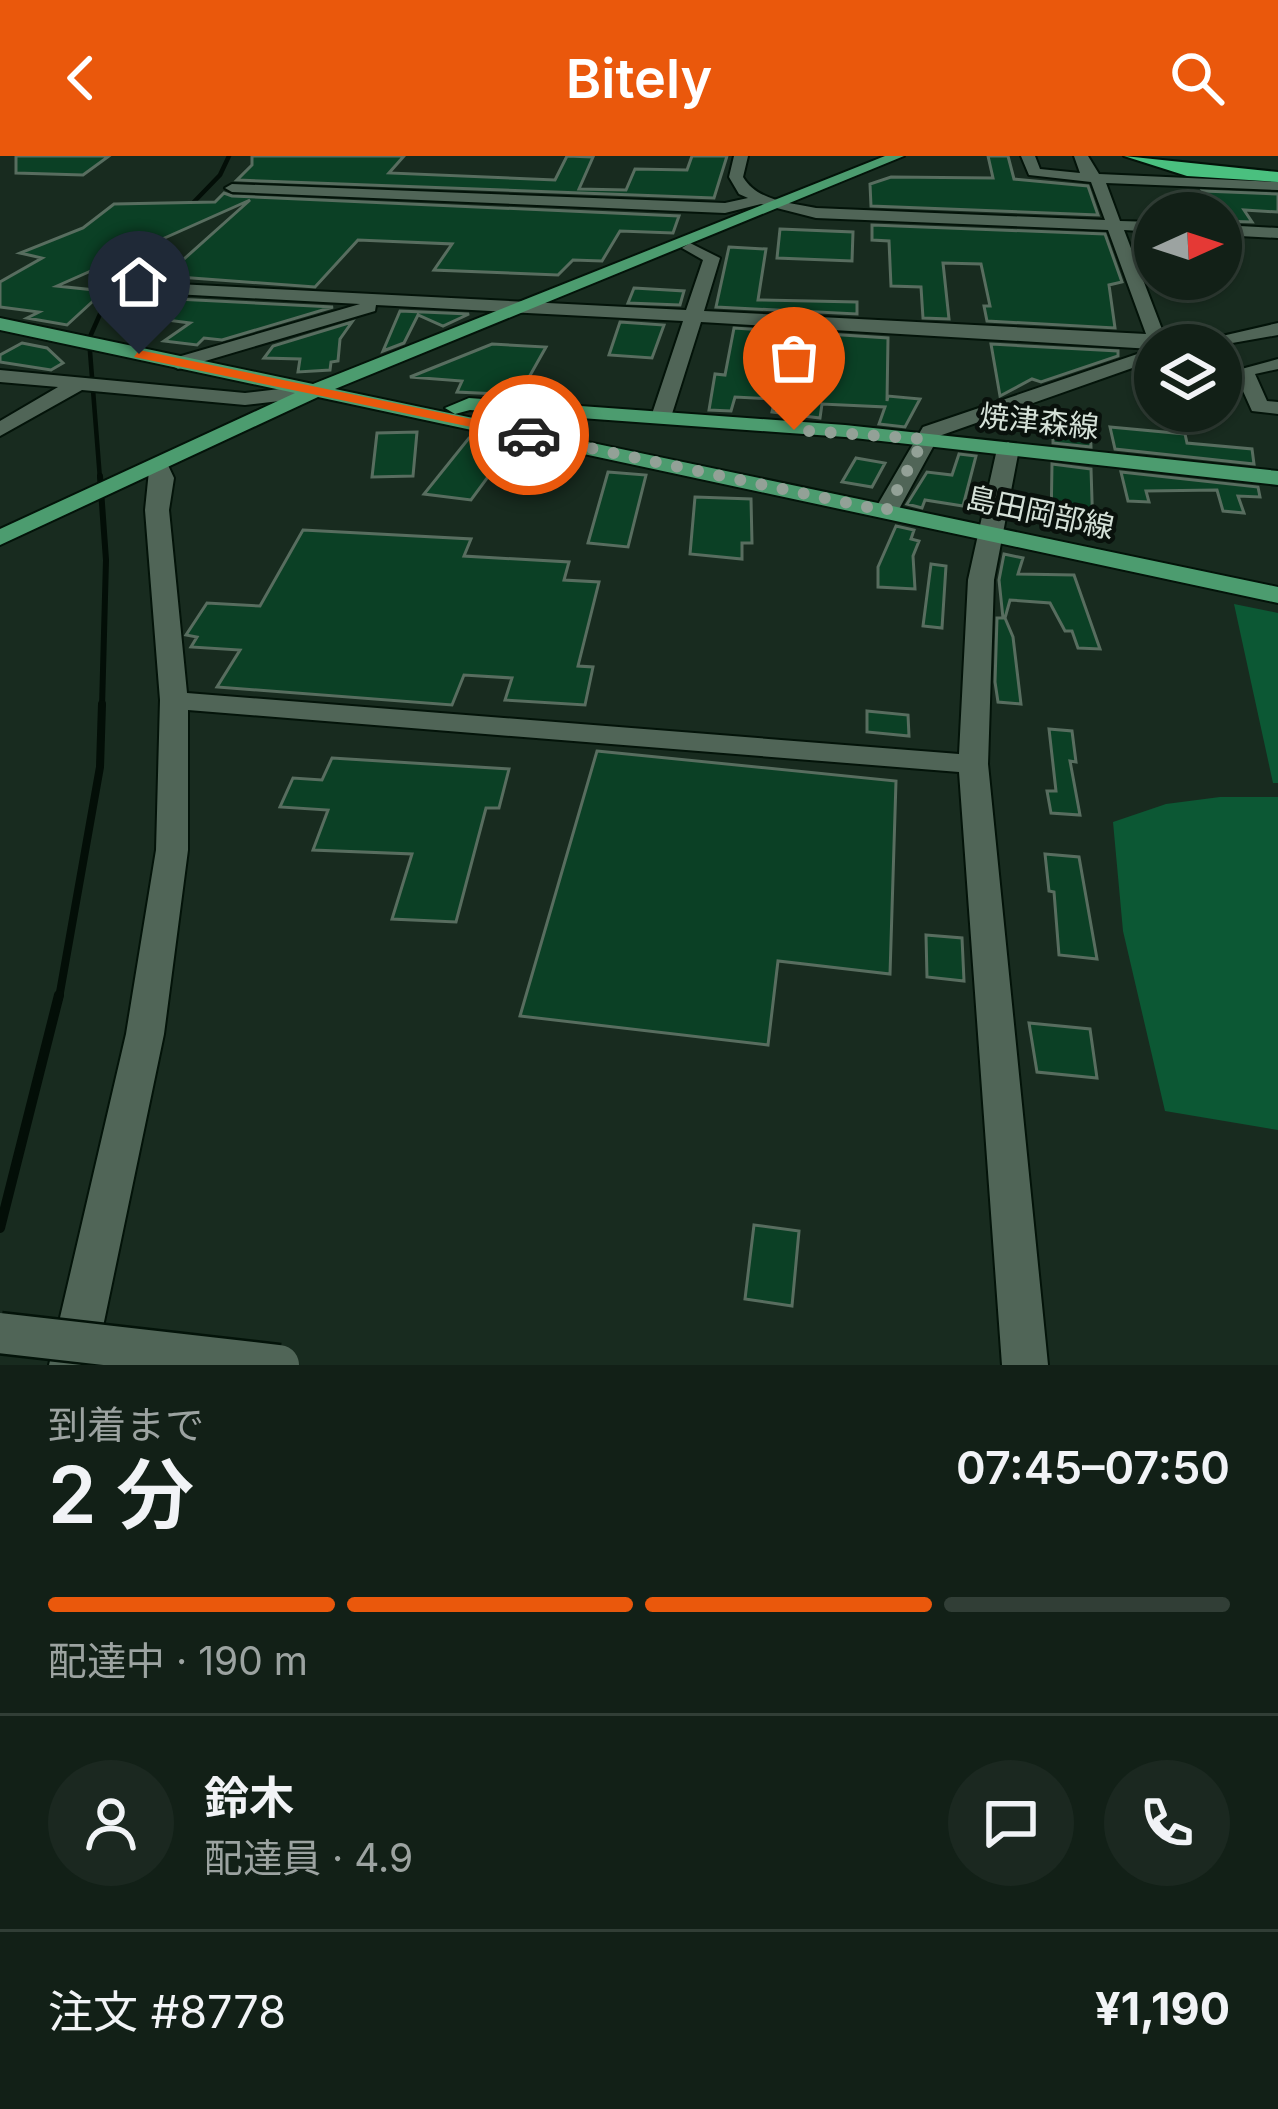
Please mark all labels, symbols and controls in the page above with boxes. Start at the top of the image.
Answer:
icon: back [48,45,114,111]
icon: search [1164,45,1230,111]
text: Bitely [566,46,712,111]
north arrow [1134,192,1242,300]
map controls [1134,192,1242,432]
pin [88,231,190,354]
icon: home [106,249,172,315]
pin [743,307,845,430]
button: layers [1134,324,1242,432]
icon: bag [761,325,827,391]
courier [469,375,589,495]
street label: 焼津森線 [978,397,1101,445]
icon: car [496,402,562,468]
street label: 島田岡部線 [963,479,1117,545]
text: 到着まで [48,1401,204,1448]
text: 07:45–07:50 [956,1440,1230,1495]
text: 2 分 [48,1447,194,1542]
text: 配達中 · 190 m [48,1637,308,1684]
button: person [48,1760,174,1886]
button: chat [948,1760,1074,1886]
button: phone [1104,1760,1230,1886]
text: 鈴木 [204,1770,294,1825]
text: 配達員 · 4.9 [204,1834,413,1881]
text: ¥1,190 [1095,1981,1230,2036]
text: 注文 #8778 [48,1984,286,2039]

